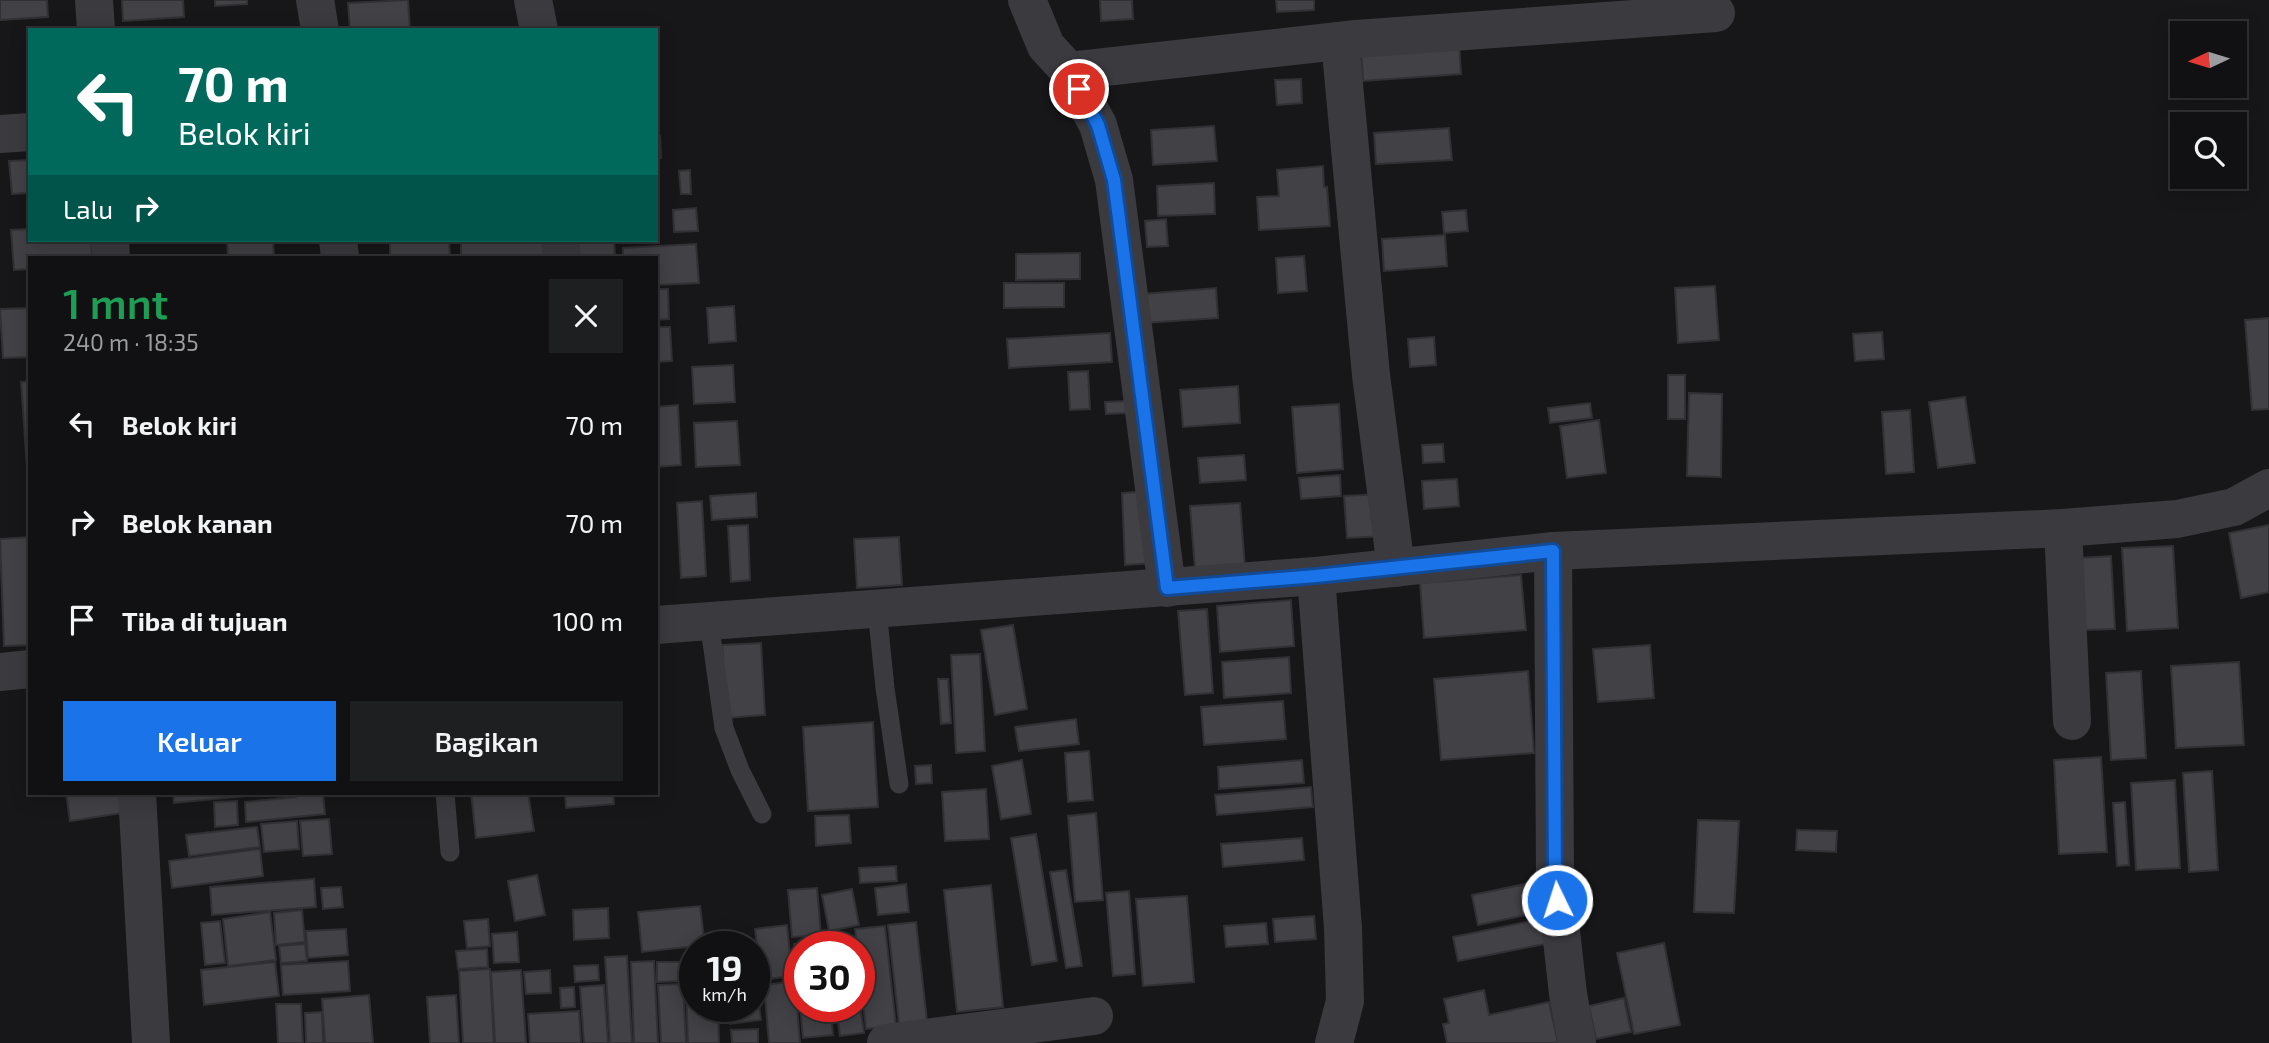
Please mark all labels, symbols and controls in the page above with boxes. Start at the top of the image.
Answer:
north arrow [2170,21,2247,98]
map controls [2170,21,2247,189]
text: 70 m [178,53,289,112]
icon: left [63,56,154,147]
pin [1049,59,1109,119]
icon: arrive [1060,70,1098,108]
button: search [2170,112,2247,189]
text: Belok kiri [178,113,311,151]
icon: right [127,189,165,227]
text: Lalu [63,193,113,224]
text: 1 mnt [63,277,168,327]
button: close [549,279,623,353]
text: 240 m · 18:35 [63,328,199,356]
icon: left [63,405,101,443]
text: Belok kiri [122,409,237,440]
text: 70 m [565,409,623,440]
icon: right [63,503,101,541]
text: Belok kanan [122,507,273,538]
text: 70 m [565,507,623,538]
icon: arrive [63,601,101,639]
text: Tiba di tujuan [122,605,288,636]
text: 100 m [553,605,623,636]
button: Keluar [63,701,336,781]
button: Bagikan [350,701,623,781]
position arrow [1520,863,1594,937]
speed limit sign: 30 [784,931,875,1022]
text: 19 [707,946,742,988]
text: km/h [702,983,747,1005]

